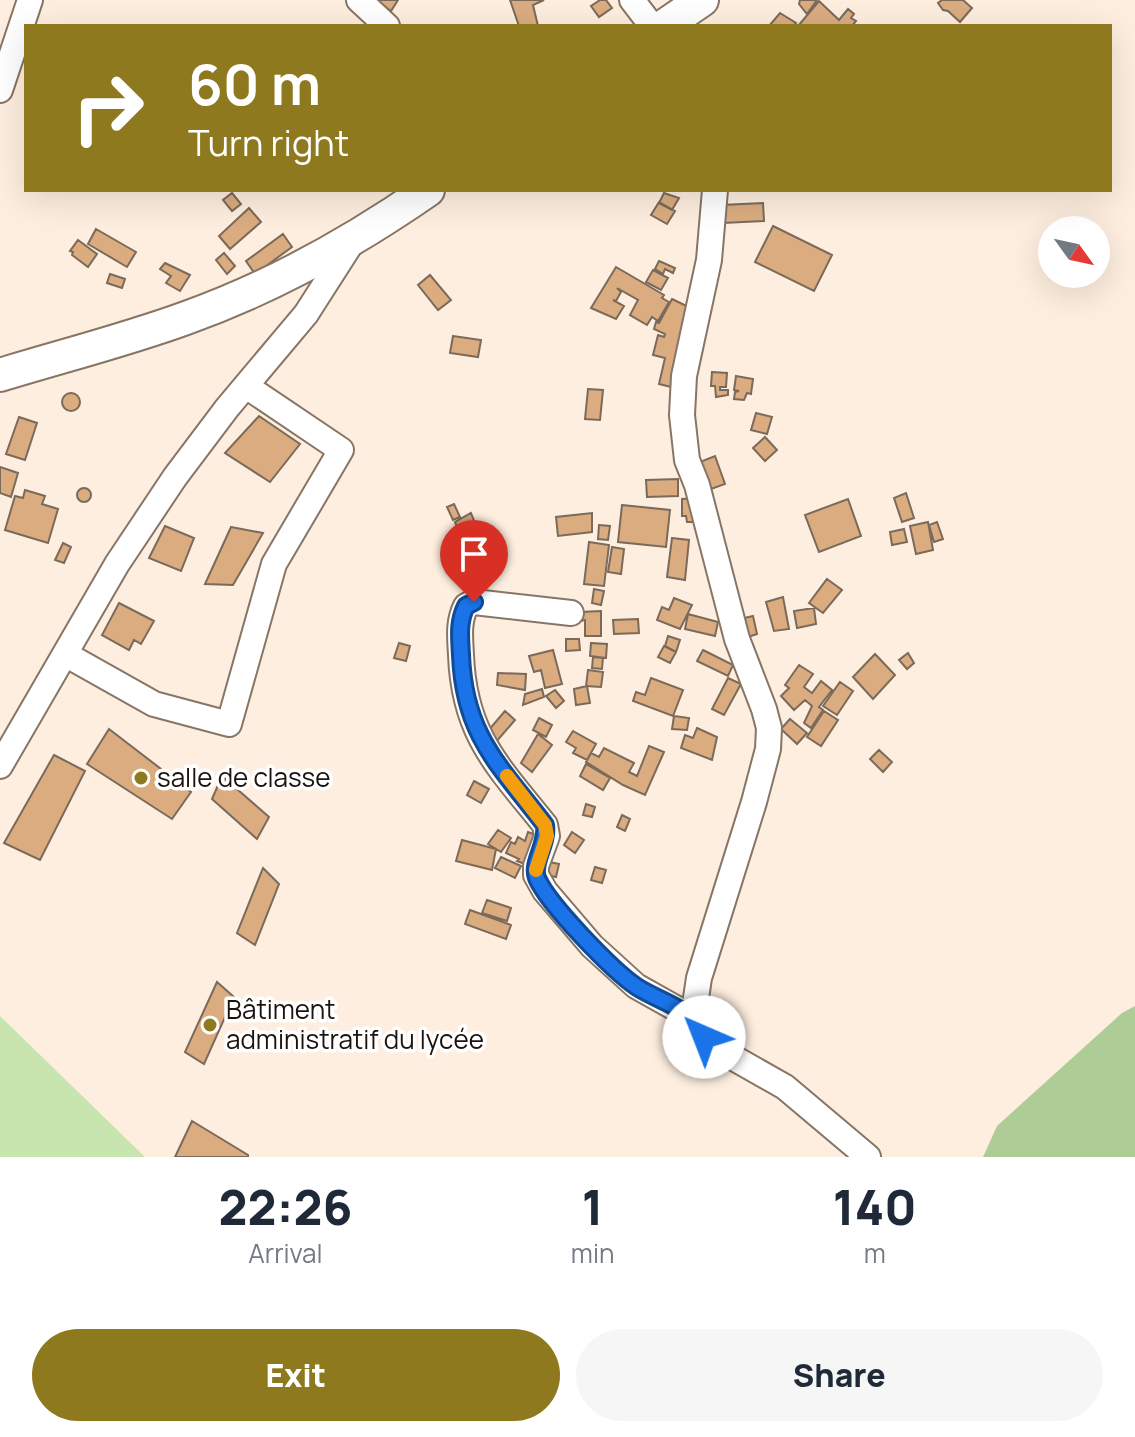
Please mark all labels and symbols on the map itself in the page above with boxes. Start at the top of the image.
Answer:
north arrow [1038,216,1110,288]
pin [440,520,508,602]
place label: salle de classe [157,759,330,795]
marker: salle de classe [132,769,150,787]
place label: Bâtiment administratif du lycée [226,991,484,1057]
position arrow [662,995,746,1079]
marker: Bâtiment administratif du lycée [201,1016,219,1034]

